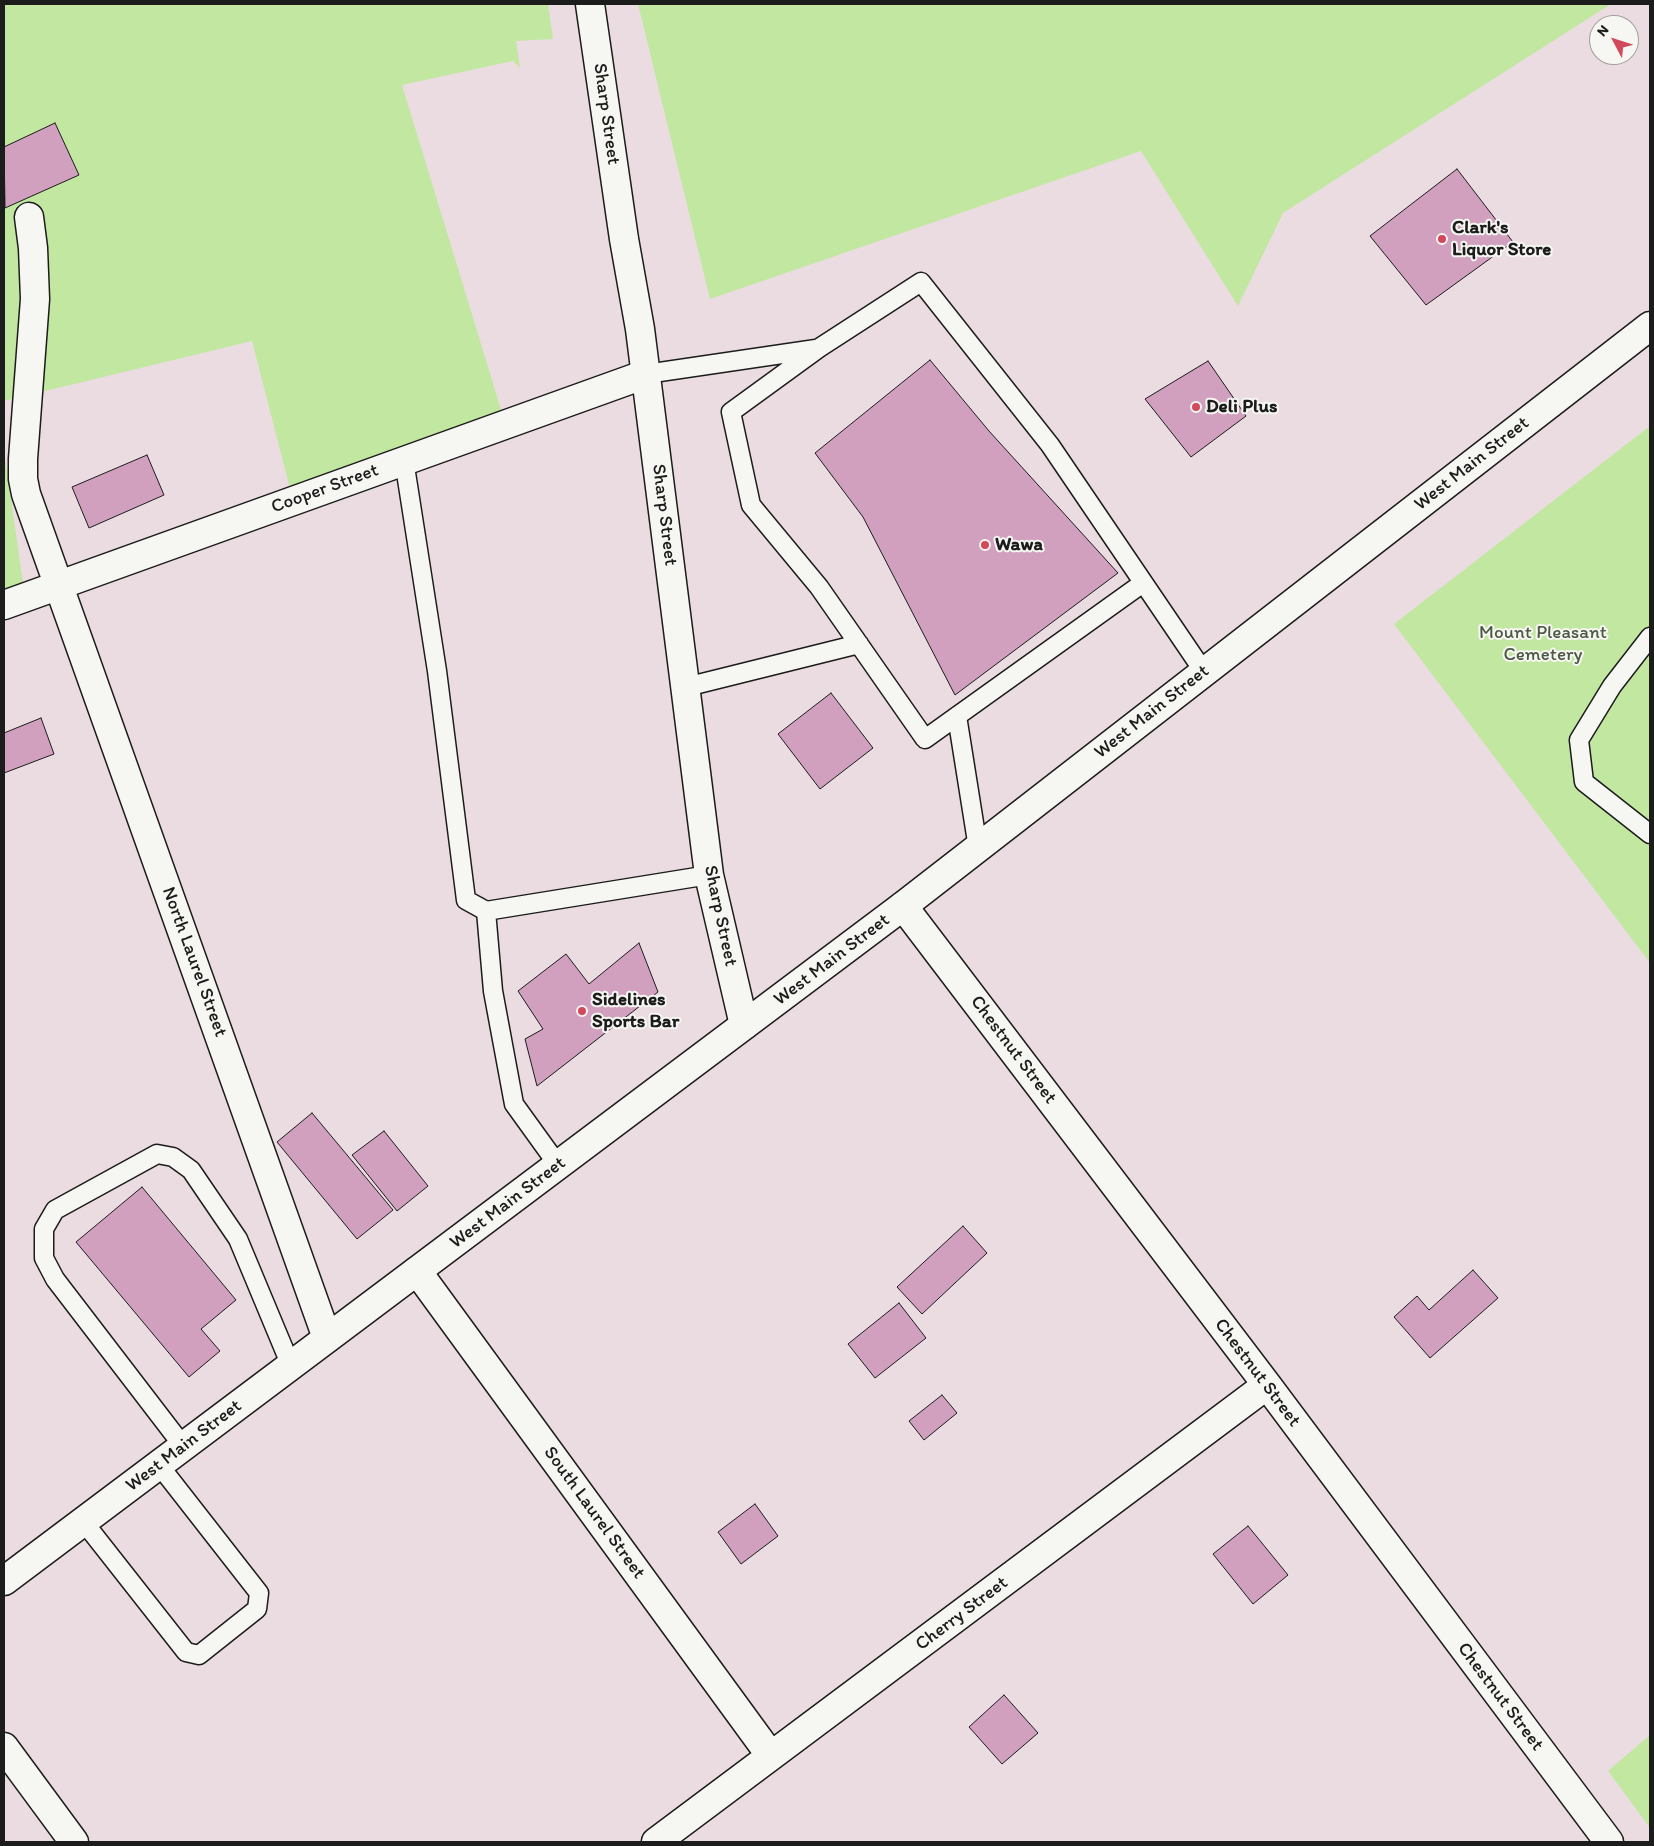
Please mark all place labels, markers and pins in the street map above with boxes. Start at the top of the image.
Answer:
place label: Clark's Liquor Store [1452,217,1551,261]
marker: Clark's Liquor Store [1436,233,1448,245]
place label: Deli Plus [1206,396,1277,418]
marker: Deli Plus [1190,401,1202,413]
place label: Wawa [995,534,1043,556]
marker: Wawa [979,539,991,551]
place label: Sidelines Sports Bar [592,989,679,1033]
marker: Sidelines Sports Bar [576,1005,588,1017]

